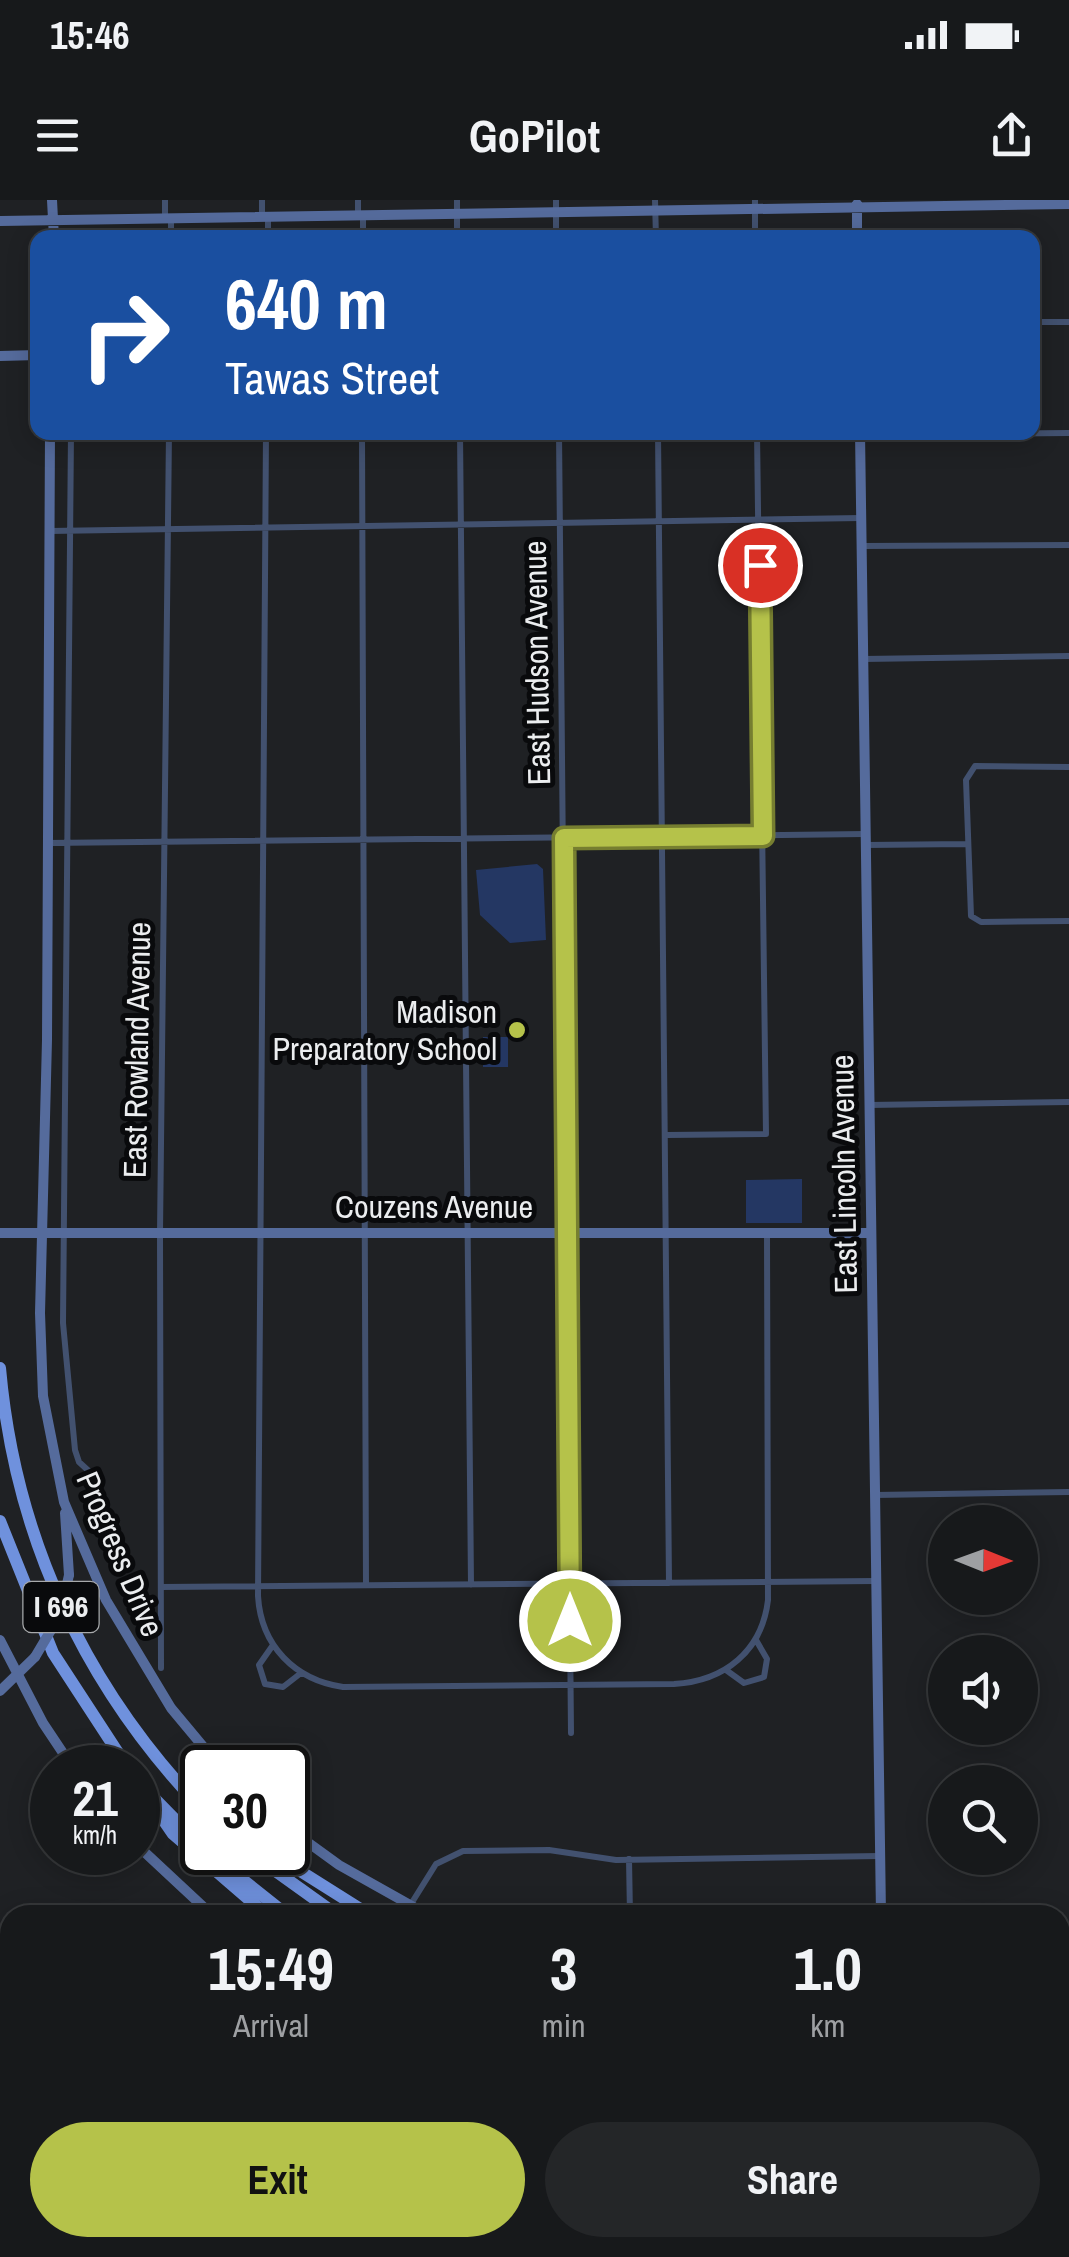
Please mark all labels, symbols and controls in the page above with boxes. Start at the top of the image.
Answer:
text: 15:46 [50,10,130,61]
text: GoPilot [469,105,600,166]
icon: menu [30,108,85,163]
icon: share [984,108,1039,163]
text: 640 m [225,257,388,351]
icon: right [60,270,190,400]
text: Tawas Street [225,347,439,408]
pin [718,523,803,608]
icon: arrive [733,538,788,593]
street label: East Hudson Avenue [513,540,560,786]
street label: East Rowland Avenue [113,921,160,1178]
place label: Madison Preparatory School [272,990,497,1070]
marker: Madison Preparatory School [506,1019,528,1041]
street label: East Lincoln Avenue [820,1054,867,1294]
street label: Couzens Avenue [335,1185,533,1228]
street label: Progress Drive [66,1465,174,1643]
north arrow [928,1505,1038,1615]
map controls [928,1505,1038,1875]
position arrow [518,1569,622,1673]
road number: I 696 [23,1582,98,1632]
button: sound [928,1635,1038,1745]
speed limit sign: 30 [180,1745,310,1875]
text: 21 [72,1764,118,1832]
button: search [928,1765,1038,1875]
text: km/h [73,1818,117,1852]
text: 15:49 [208,1928,334,2009]
text: 3 [550,1928,577,2009]
text: 1.0 [794,1928,862,2009]
text: Arrival [233,2004,309,2047]
text: min [542,2004,586,2047]
text: km [810,2004,845,2047]
button: Exit [30,2122,525,2237]
button: Share [545,2122,1040,2237]

